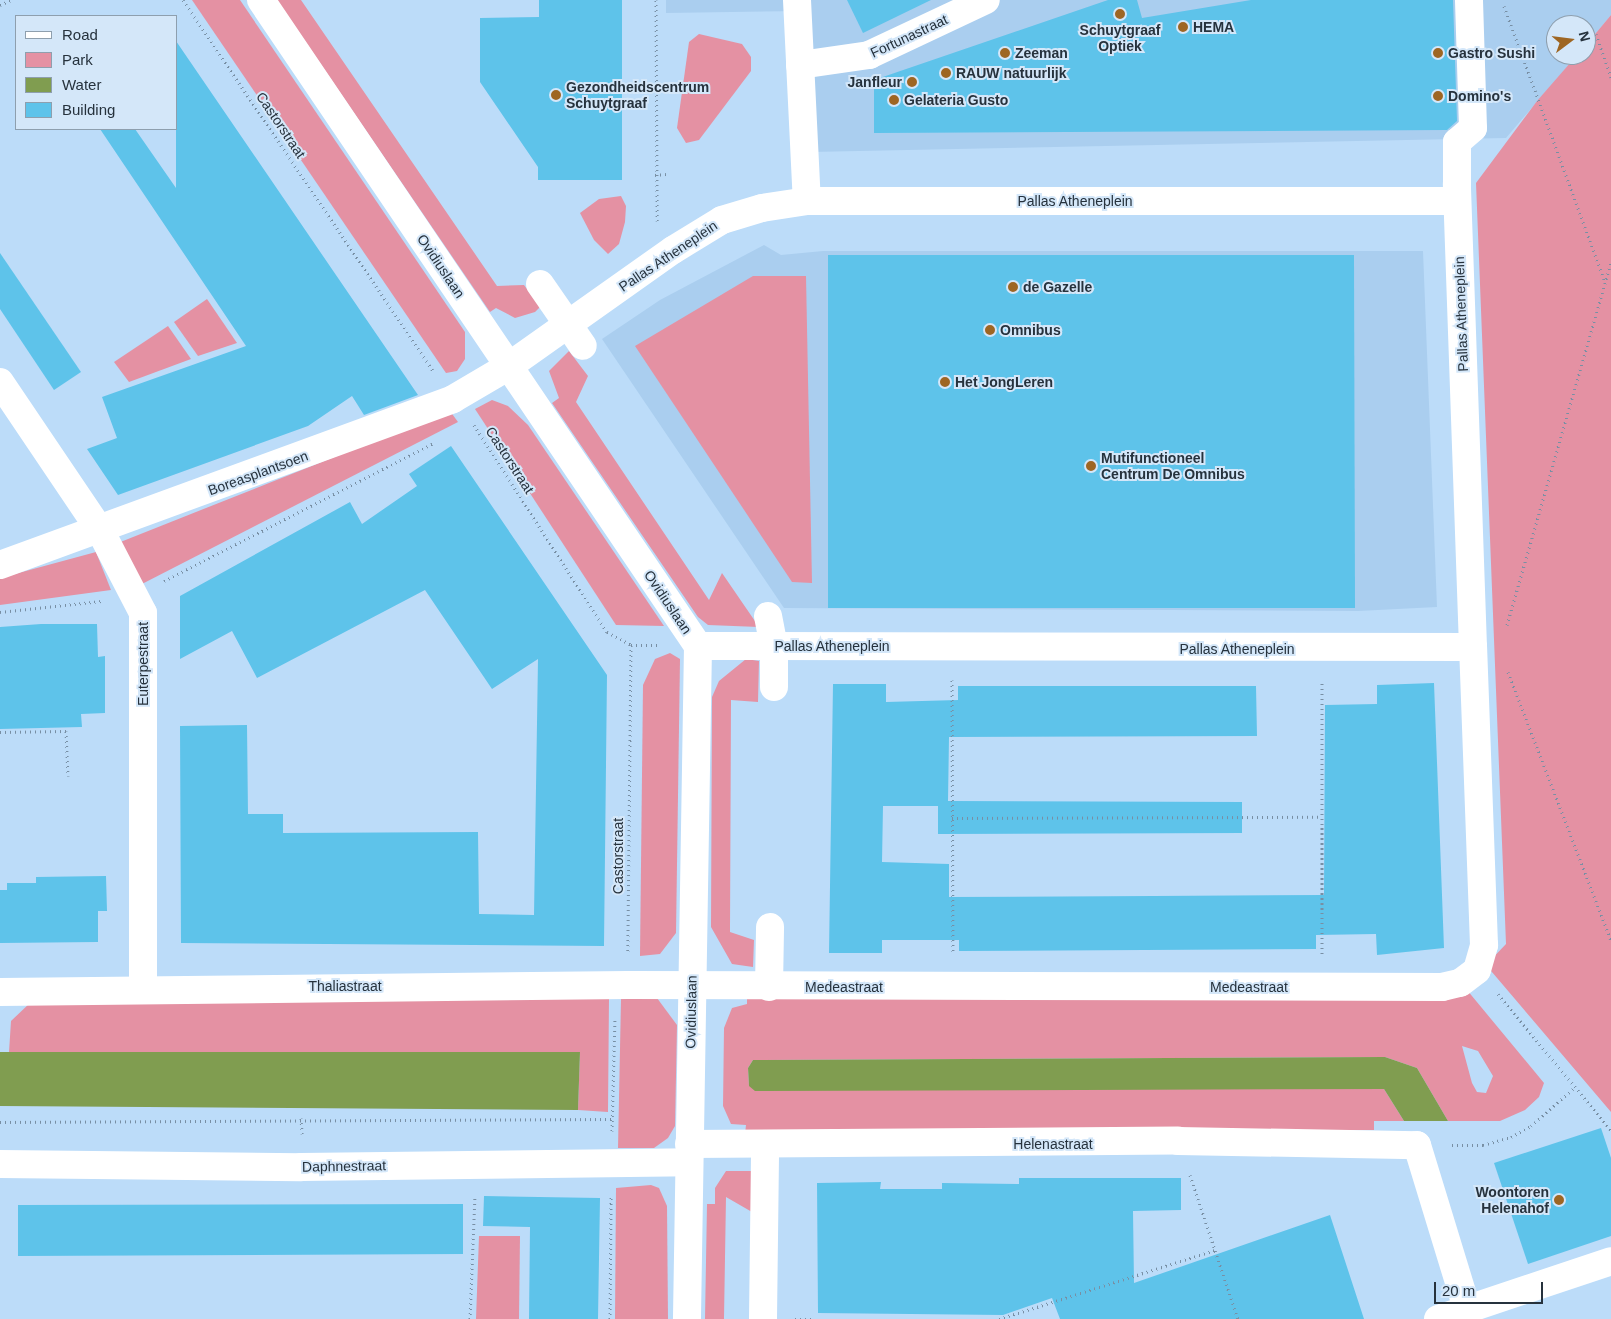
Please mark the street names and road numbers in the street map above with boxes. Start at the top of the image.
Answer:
street label: Fortunastraat [868,11,950,61]
street label: Castorstraat [253,89,309,161]
street label: Pallas Atheneplein [1017,193,1133,209]
street label: Pallas Atheneplein [615,217,721,295]
street label: Ovidiuslaan [414,231,468,301]
street label: Pallas Atheneplein [1451,256,1471,372]
street label: Castorstraat [482,423,538,497]
street label: Boreasplantsoen [206,447,310,499]
street label: Ovidiuslaan [641,567,695,637]
street label: Euterpestraat [135,622,151,706]
street label: Pallas Atheneplein [774,638,890,654]
street label: Pallas Atheneplein [1179,641,1295,657]
street label: Castorstraat [610,818,626,894]
street label: Ovidiuslaan [682,975,700,1049]
street label: Thaliastraat [308,978,382,994]
street label: Medeastraat [805,979,883,995]
street label: Medeastraat [1210,979,1288,995]
street label: Helenastraat [1013,1136,1093,1152]
street label: Daphnestraat [302,1157,386,1175]

